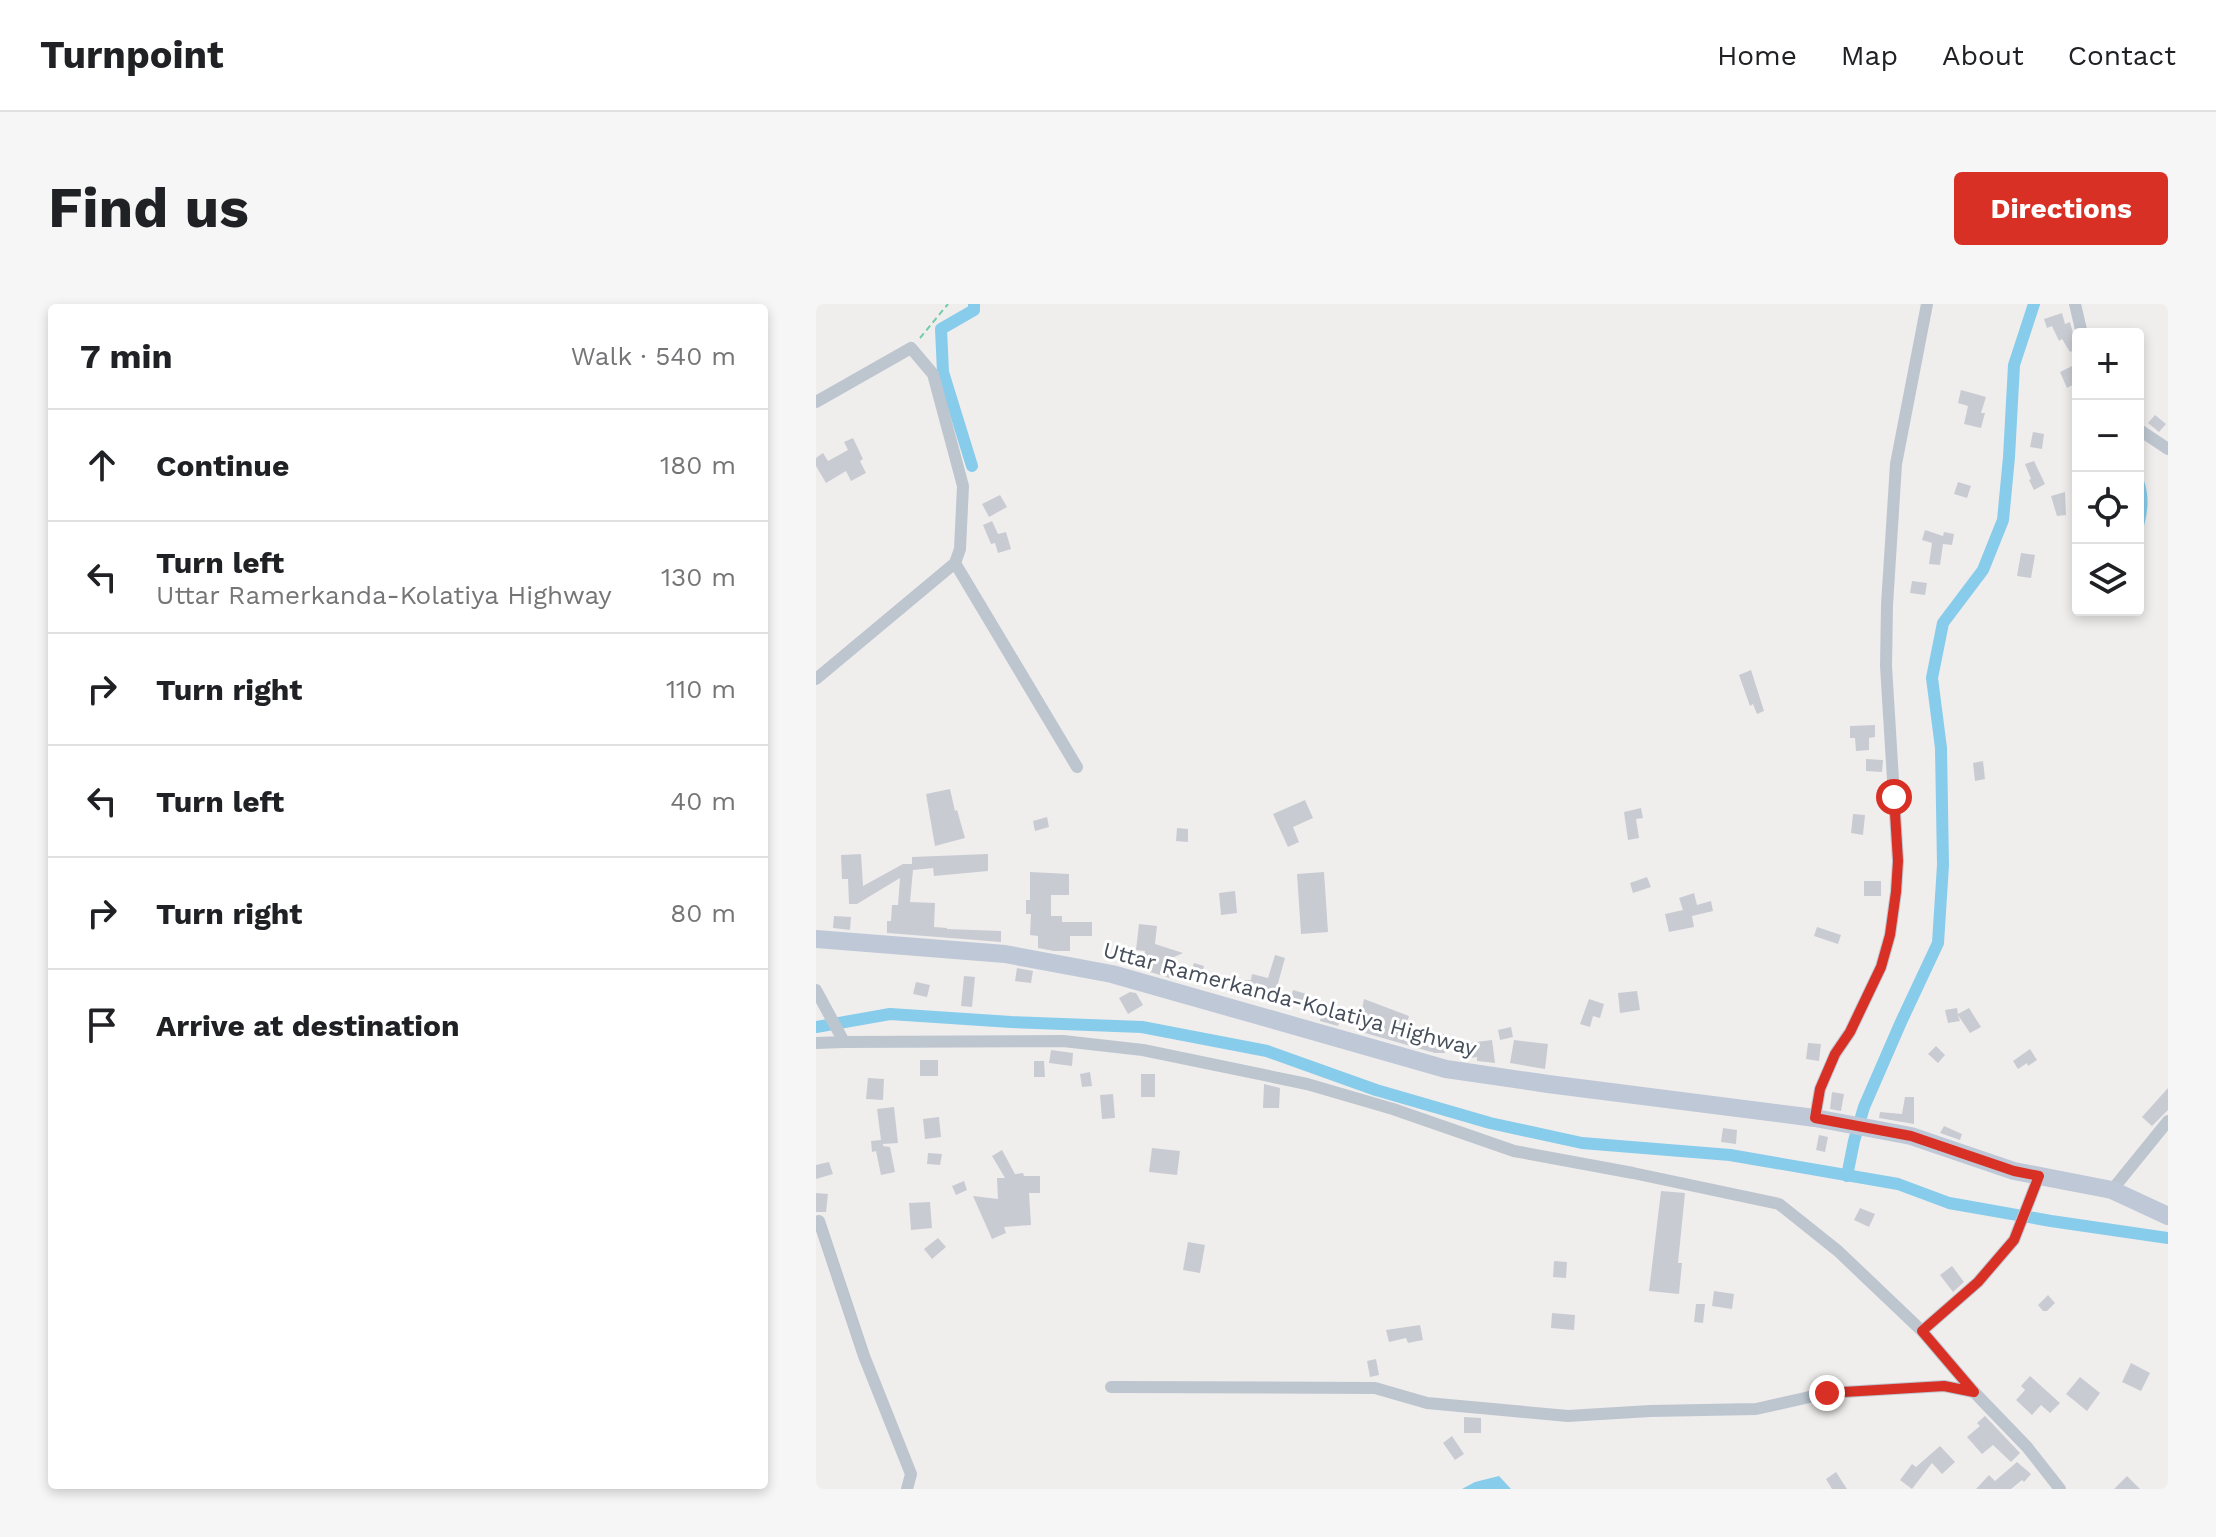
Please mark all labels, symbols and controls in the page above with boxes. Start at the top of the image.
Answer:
text: Turnpoint [40,33,224,77]
text: Home [1717,39,1797,72]
text: Map [1841,39,1898,72]
text: About [1942,39,2024,72]
text: Contact [2068,39,2176,72]
button: Directions [1954,172,2168,245]
text: Find us [48,175,249,241]
map controls [2072,328,2144,616]
button: + [2072,328,2144,400]
text: 7 min [80,336,173,376]
text: Walk · 540 m [571,341,736,371]
button: − [2072,400,2144,472]
icon: ahead [80,443,124,487]
text: Continue [156,448,289,483]
text: 180 m [660,450,736,480]
button: locate [2072,472,2144,544]
button: layers [2072,544,2144,616]
text: Turn left [156,545,284,580]
icon: left [80,555,124,599]
text: 130 m [661,562,736,592]
text: Uttar Ramerkanda-Kolatiya Highway [156,580,612,610]
icon: right [80,667,124,711]
text: Turn right [156,672,302,707]
text: 110 m [666,674,736,704]
icon: left [80,779,124,823]
route start [1876,779,1912,815]
text: Turn left [156,784,284,819]
text: 40 m [670,786,736,816]
icon: right [80,891,124,935]
text: Turn right [156,896,302,931]
text: 80 m [670,898,736,928]
street label: Uttar Ramerkanda-Kolatiya Highway [1100,937,1480,1061]
icon: arrive [80,1003,124,1047]
text: Arrive at destination [156,1008,460,1043]
route end [1809,1375,1845,1411]

